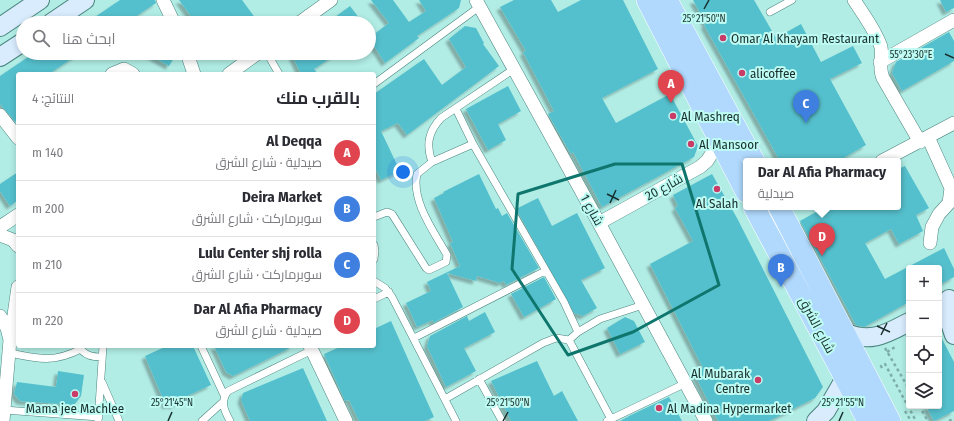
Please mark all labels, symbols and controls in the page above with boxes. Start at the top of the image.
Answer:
text: 25°21'50"N [682,13,726,25]
search box [16,16,376,60]
icon: search [30,27,52,49]
text: ابحث هنا [62,30,116,48]
place label: Omar Al Khayam Restaurant [731,31,880,46]
marker: Omar Al Khayam Restaurant [718,33,728,43]
text: 55°23'30"E [890,49,933,61]
place label: alicoffee [750,66,796,81]
marker: alicoffee [737,68,747,78]
pin: A [658,70,684,103]
text: بالقرب منك [276,88,360,109]
pin: C [793,90,819,123]
text: النتائج: 4 [32,91,74,106]
place label: Al Mashreq [681,109,740,124]
marker: Al Mashreq [668,111,678,121]
text: Al Deqqa [266,132,322,150]
place label: Al Mansoor [699,137,759,152]
marker: Al Mansoor [686,139,696,149]
text: 140 m [32,145,63,160]
text: A [343,145,351,160]
text: صيدلية · شارع الشرق [215,155,322,170]
popup [743,158,901,210]
your location [393,162,413,182]
text: Dar Al Afia Pharmacy [758,163,886,181]
street label: شارع 20 [643,171,686,204]
marker: Al Salah [712,184,722,194]
text: صيدلية [758,186,794,201]
text: Deira Market [242,188,322,206]
street label: شارع 1 [576,192,607,229]
place label: Al Salah [696,196,738,211]
text: 200 m [32,201,64,216]
text: B [343,201,351,216]
text: سوبرماركت · شارع الشرق [192,211,322,226]
pin: D [809,223,835,256]
text: Lulu Center shj rolla [198,244,322,262]
pin: B [768,254,794,287]
text: 210 m [32,257,62,272]
text: C [344,257,350,272]
map controls [906,265,942,409]
button: + [906,265,942,301]
text: سوبرماركت · شارع الشرق [192,267,322,282]
street label: شارع الشرق [795,294,838,356]
text: Dar Al Afia Pharmacy [194,300,322,318]
button: − [906,301,942,337]
text: 220 m [32,313,63,328]
text: D [343,313,351,328]
text: صيدلية · شارع الشرق [215,323,322,338]
button: locate [906,337,942,373]
place label: Al Mubarak Centre [691,366,751,396]
button: layers [906,373,942,409]
marker: Al Mubarak Centre [753,375,763,385]
marker: Mama jee Machlee [70,389,80,399]
text: 25°21'45"N [151,397,193,409]
text: 25°21'50"N [486,397,530,409]
text: 25°21'55"N [822,397,864,409]
place label: Mama jee Machlee [26,401,124,416]
place label: Al Madina Hypermarket [667,401,792,416]
marker: Al Madina Hypermarket [654,403,664,413]

